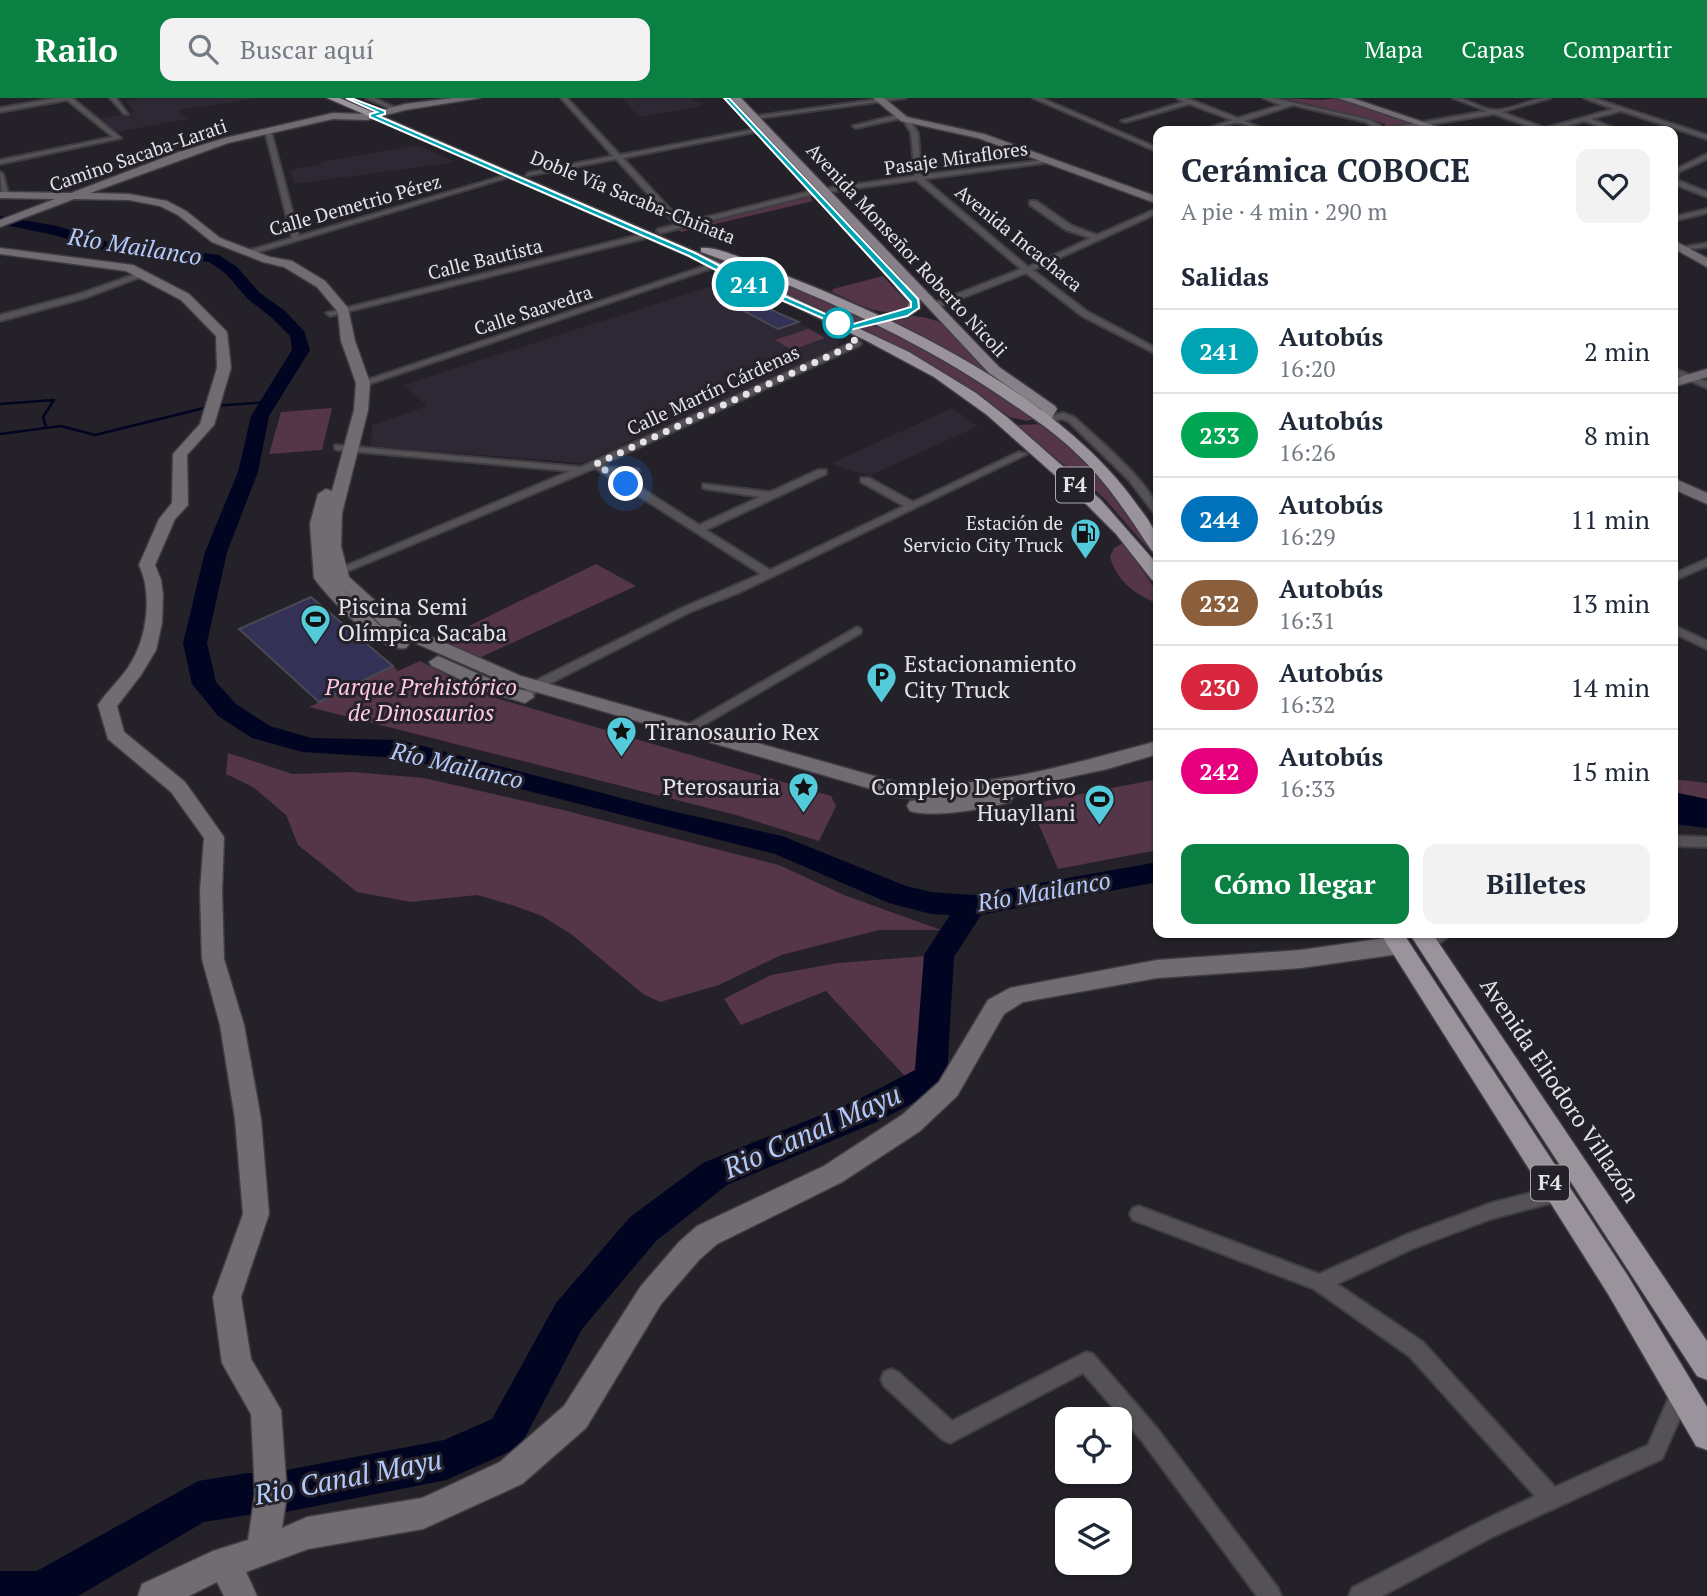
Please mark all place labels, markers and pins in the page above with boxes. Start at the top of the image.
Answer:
unlabelled marker [823,308,853,338]
place label: Estación de Servicio City Truck [903,510,1063,557]
fuel station icon: Estación de Servicio City Truck [1069,517,1103,561]
place label: Piscina Semi Olímpica Sacaba [338,591,507,648]
sports icon: Piscina Semi Olímpica Sacaba [298,603,332,647]
place label: Estacionamiento City Truck [904,648,1076,705]
parking icon: Estacionamiento City Truck [864,660,898,704]
place icon: Tiranosaurio Rex [605,715,639,759]
place label: Tiranosaurio Rex [645,716,819,747]
place icon: Pterosauria [786,770,820,814]
place label: Pterosauria [662,771,780,802]
place label: Complejo Deportivo Huayllani [871,771,1076,828]
sports icon: Complejo Deportivo Huayllani [1082,783,1116,827]

